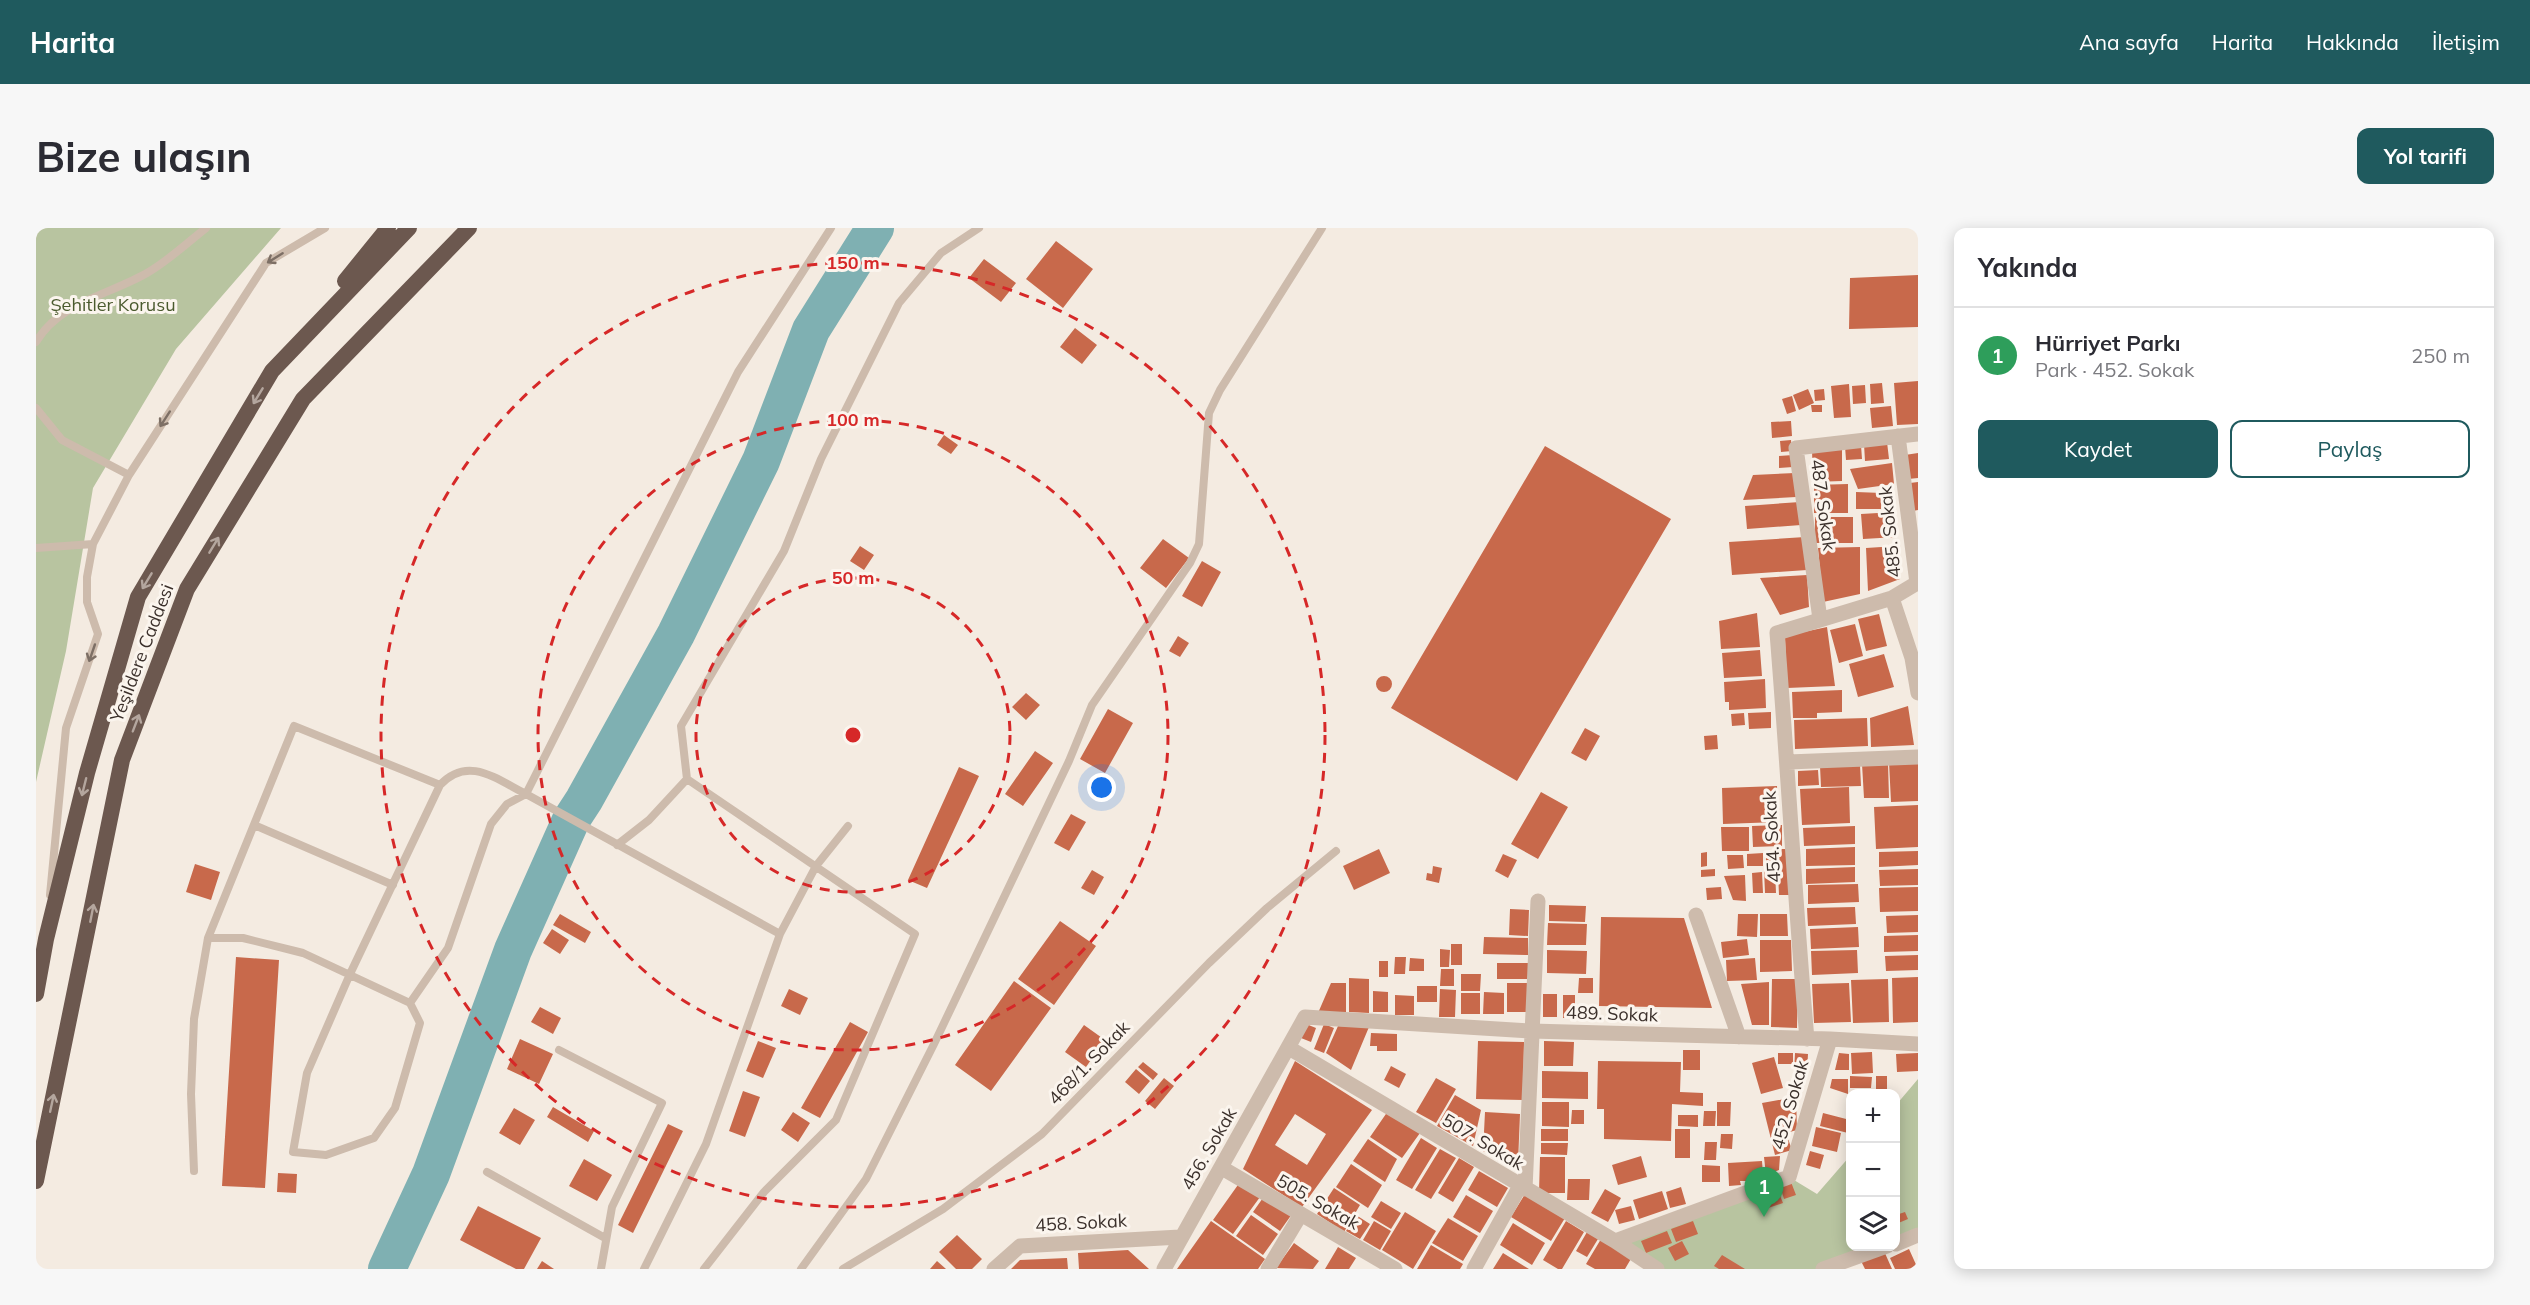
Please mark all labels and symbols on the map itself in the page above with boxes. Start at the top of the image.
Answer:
text: 150 m [826,251,880,274]
one-way arrow [267,253,284,265]
park label: Şehitler Korusu [50,293,176,316]
one-way arrow [251,387,263,404]
text: 100 m [826,408,880,431]
one-way arrow [159,410,172,427]
street label: 487. Sokak [1806,458,1841,553]
street label: 485. Sokak [1873,484,1906,579]
one-way arrow [208,537,220,554]
text: 50 m [832,566,874,589]
one-way arrow [141,572,153,589]
street label: Yeşildere Caddesi [104,581,178,726]
one-way arrow [85,643,96,662]
one-way arrow [131,714,142,733]
centre of rings [843,725,863,745]
your location [1087,773,1116,802]
one-way arrow [77,777,89,796]
street label: 454. Sokak [1758,790,1785,884]
one-way arrow [87,903,98,923]
street label: 489. Sokak [1566,1000,1659,1027]
street label: 468/1. Sokak [1043,1015,1135,1109]
street label: 452. Sokak [1766,1057,1813,1152]
one-way arrow [47,1094,58,1114]
street label: 456. Sokak [1176,1103,1242,1194]
street label: 507. Sokak [1438,1108,1529,1175]
pin: 1 [1744,1168,1784,1217]
street label: 505. Sokak [1273,1169,1364,1235]
street label: 458. Sokak [1034,1209,1128,1236]

